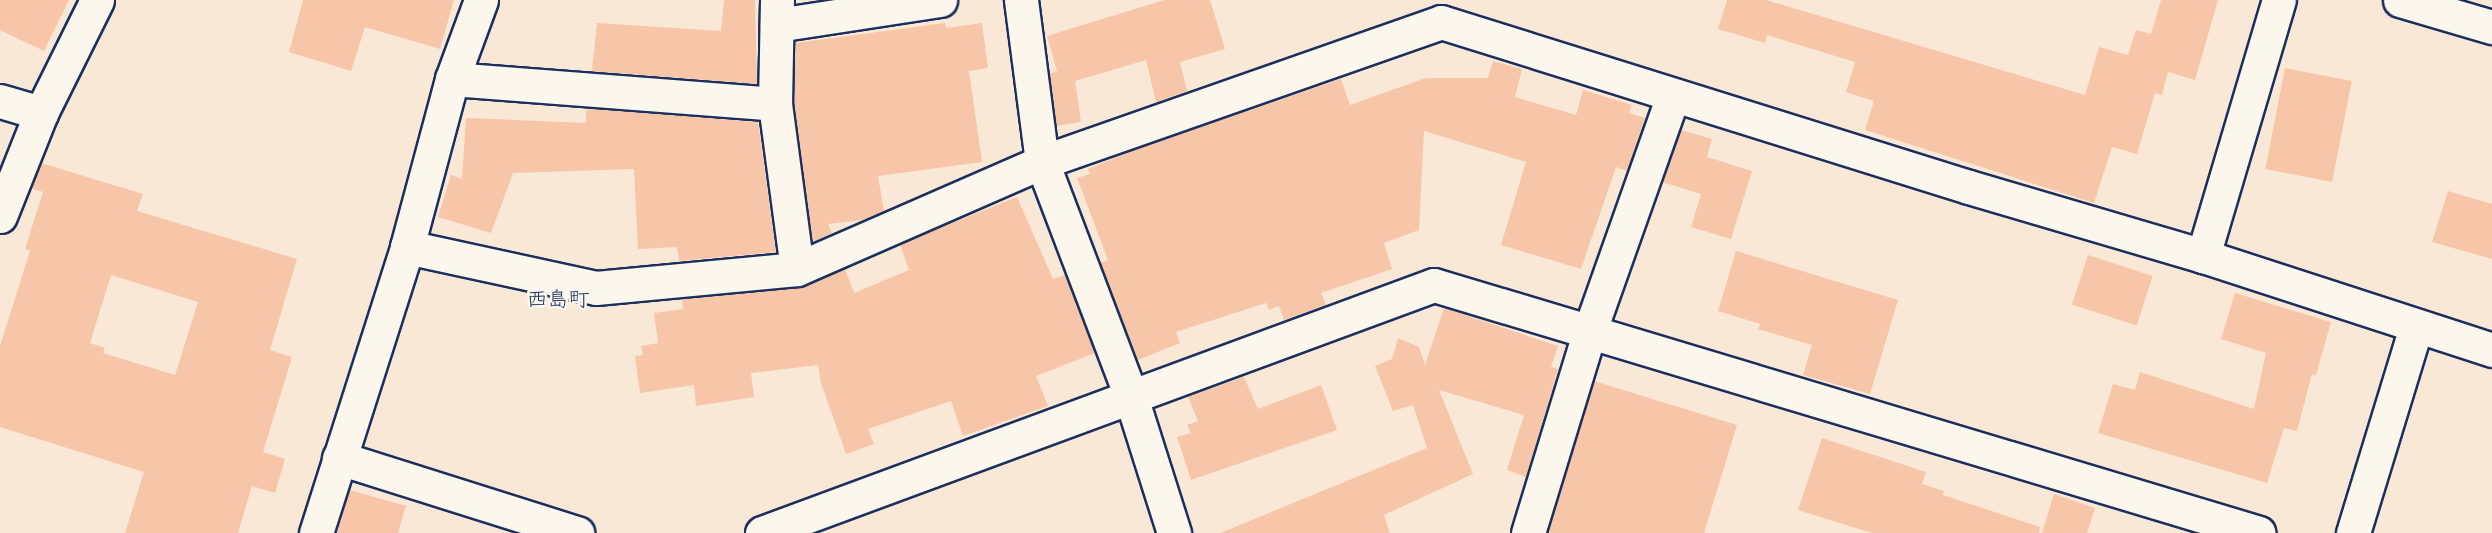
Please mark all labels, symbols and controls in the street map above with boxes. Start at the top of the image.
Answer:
district label: 西島町 [527,287,589,313]

